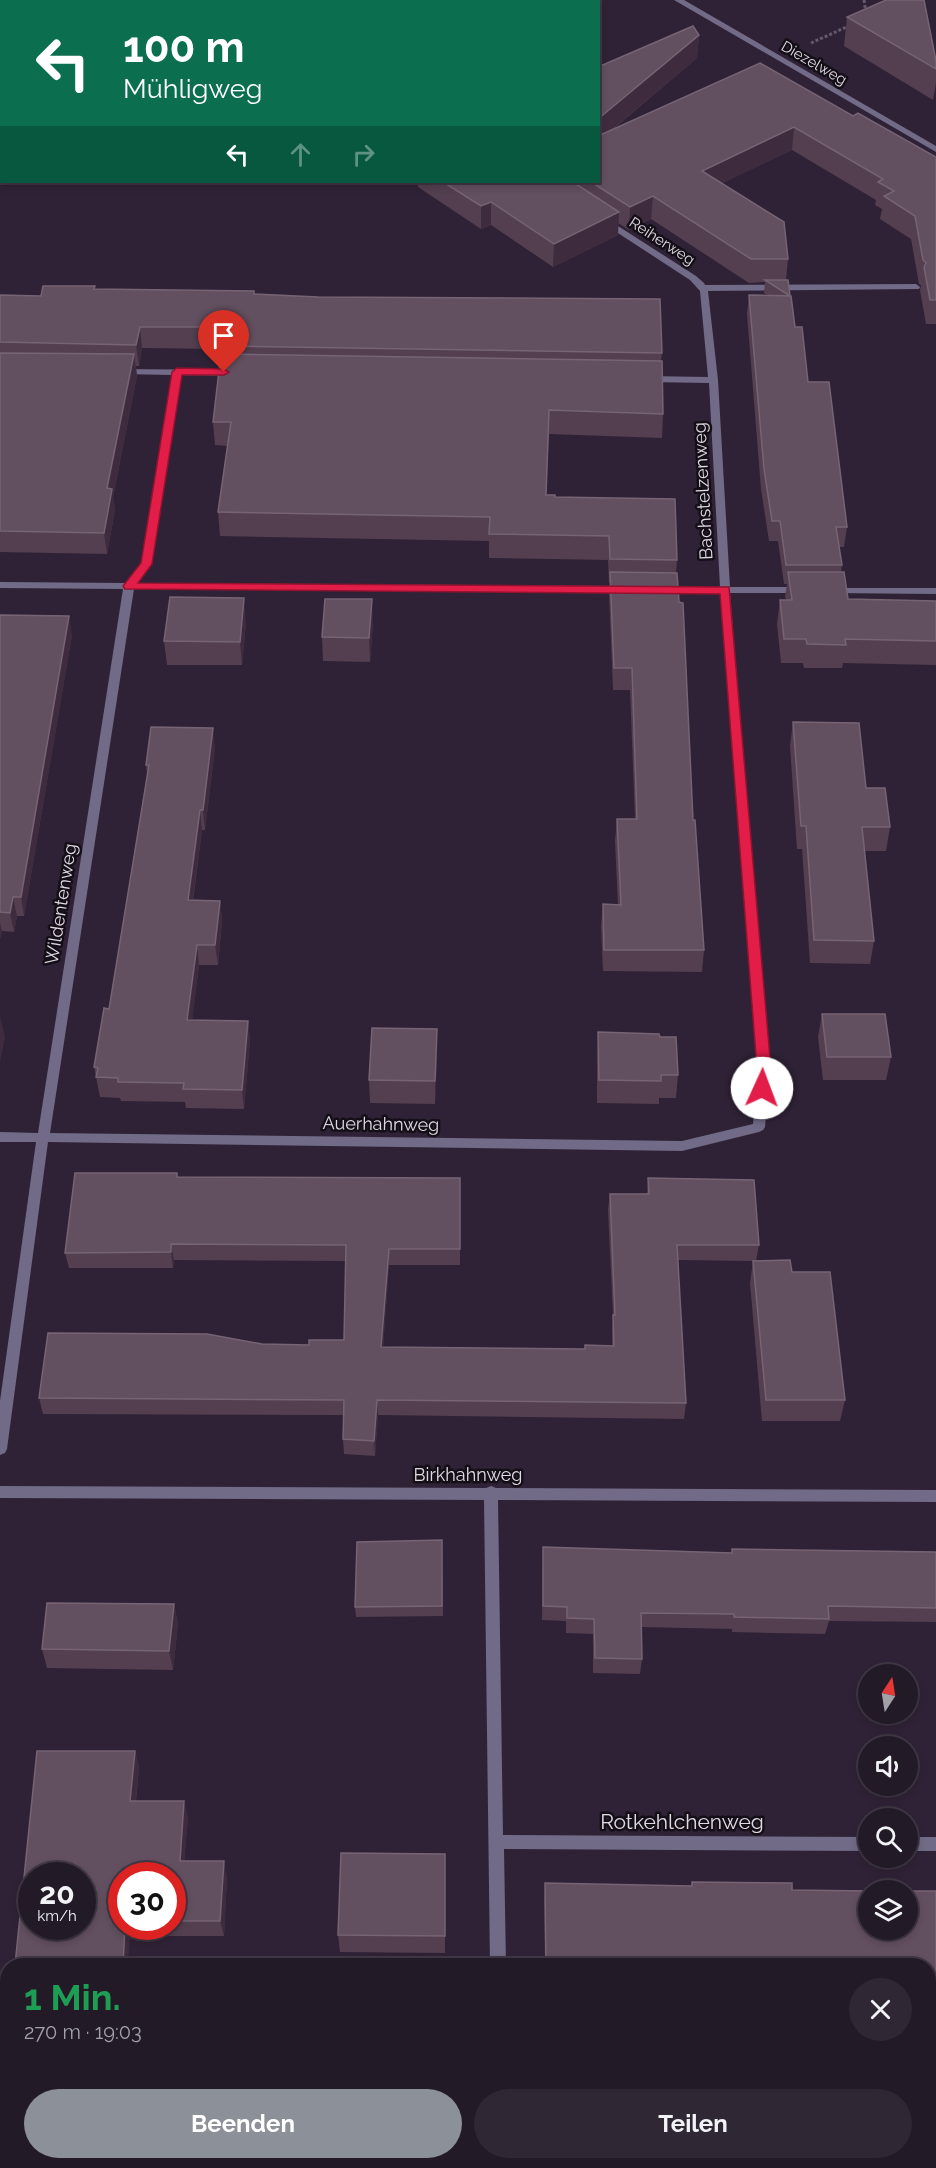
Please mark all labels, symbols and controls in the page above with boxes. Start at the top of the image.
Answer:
text: 100 m [123,23,245,72]
icon: left [24,24,102,102]
street label: Diezelweg [778,37,850,89]
text: Mühligweg [123,73,262,104]
icon: left [221,138,254,171]
icon: ahead [284,138,317,171]
icon: right [347,138,380,171]
street label: Reiherweg [626,213,698,269]
pin [198,310,249,372]
icon: arrive [207,319,240,352]
street label: Bachstelzenweg [688,422,717,560]
street label: Wildentenweg [41,842,80,966]
position arrow [730,1056,794,1120]
street label: Auerhahnweg [323,1112,440,1135]
street label: Birkhahnweg [414,1464,522,1485]
north arrow [858,1664,918,1724]
map controls [858,1664,918,1940]
button: sound [858,1736,918,1796]
button: search [858,1808,918,1868]
street label: Rotkehlchenweg [600,1809,764,1834]
speed limit sign: 30 [108,1862,186,1940]
text: 20 [39,1876,75,1911]
button: layers [858,1880,918,1940]
text: km/h [37,1907,77,1925]
text: 1 Min. [24,1976,121,2018]
button: close [849,1978,912,2041]
text: 270 m · 19:03 [24,2020,142,2044]
button: Beenden [24,2089,462,2158]
button: Teilen [474,2089,912,2158]

